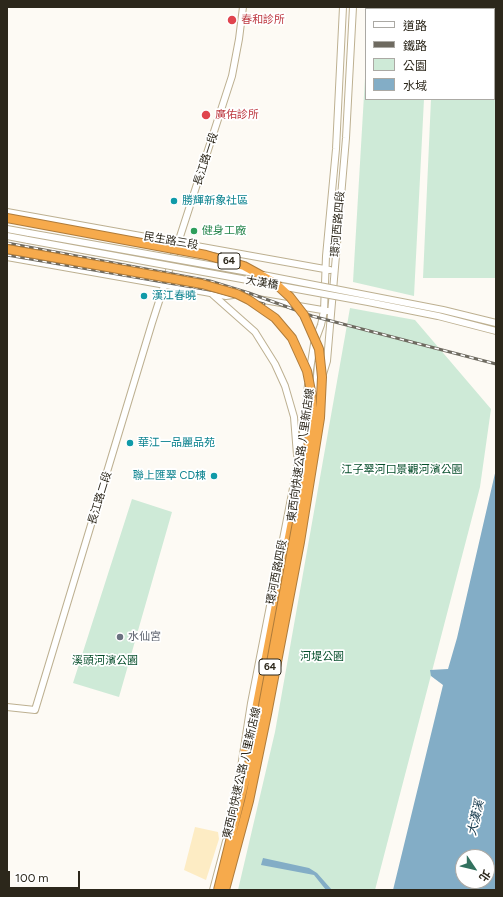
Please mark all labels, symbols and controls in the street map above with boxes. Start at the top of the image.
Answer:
legend [365,8,495,100]
place label: 春和診所 [241,13,285,27]
marker: 春和診所 [226,14,238,26]
text: 道路 [403,19,427,33]
text: 鐵路 [403,39,427,53]
text: 公園 [403,59,427,73]
text: 水域 [403,79,427,93]
place label: 廣佑診所 [215,108,259,122]
marker: 廣佑診所 [200,109,212,121]
street label: 長江路一段 [191,131,221,187]
street label: 環河西路四段 [329,191,347,257]
place label: 勝輝新象社區 [182,194,248,208]
marker: 勝輝新象社區 [169,196,179,206]
place label: 健身工廠 [202,224,246,238]
marker: 健身工廠 [189,226,199,236]
street label: 民生路三段 [143,230,199,252]
road number: 64 [218,253,240,269]
street label: 大漢橋 [245,274,279,292]
place label: 漢江春曉 [152,289,196,303]
marker: 漢江春曉 [139,291,149,301]
street label: 東西向快速公路 八里新店線 [285,387,317,523]
place label: 華江一品麗品苑 [138,436,215,450]
marker: 華江一品麗品苑 [125,438,135,448]
park label: 江子翠河口景觀河濱公園 [342,463,462,477]
place label: 聯上匯翠 CD棟 [133,469,206,483]
street label: 長江路二段 [86,470,114,526]
marker: 聯上匯翠 CD棟 [209,471,219,481]
street label: 環河西路四段 [264,538,290,606]
place label: 水仙宮 [128,630,161,644]
marker: 水仙宮 [115,632,125,642]
park label: 河堤公園 [300,650,344,664]
park label: 溪頭河濱公園 [72,654,138,668]
road number: 64 [259,659,281,675]
street label: 東西向快速公路 八里新店線 [220,706,264,840]
water label: 大漢溪 [465,799,487,837]
north arrow [455,849,495,889]
scale bar [10,863,82,889]
text: 北 [476,867,493,884]
text: 100 m [15,871,49,885]

